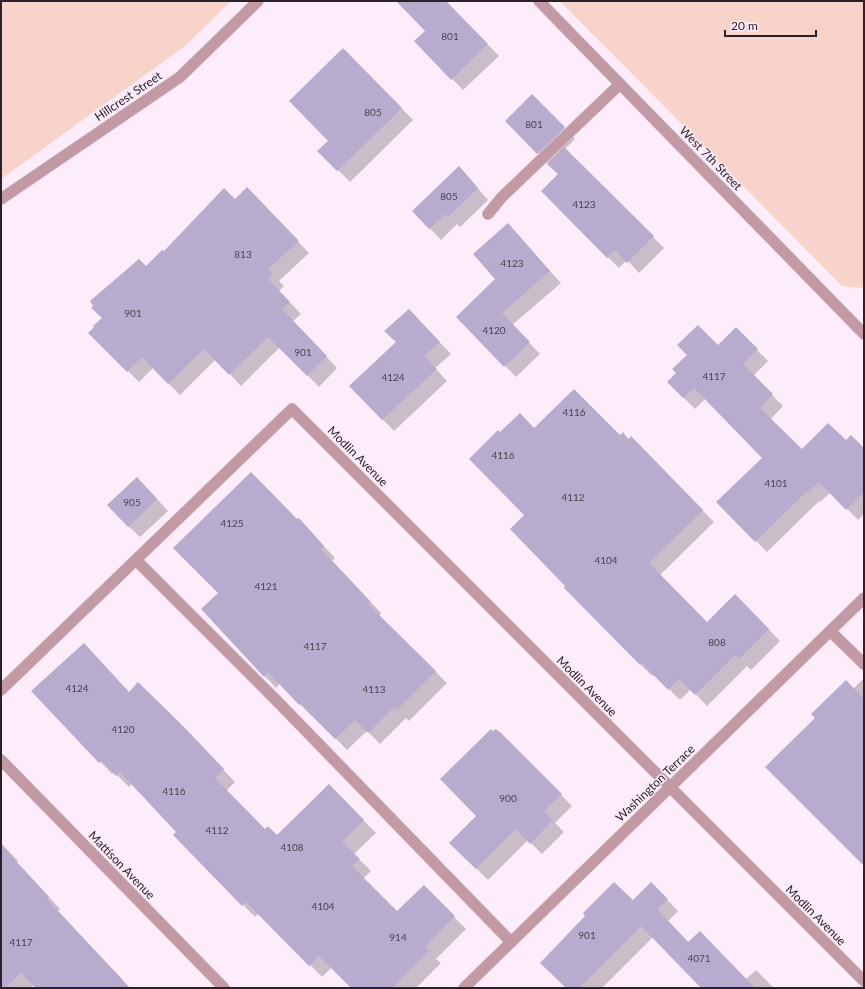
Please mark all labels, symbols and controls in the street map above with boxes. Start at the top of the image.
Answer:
scale bar [725,12,816,38]
text: 20 m [731,18,758,33]
house number: 801 [441,30,459,42]
street label: Hillcrest Street [91,68,165,124]
house number: 805 [364,106,382,118]
house number: 801 [525,118,543,130]
street label: West 7th Street [677,123,746,194]
house number: 805 [440,190,458,202]
house number: 4123 [572,198,596,210]
house number: 813 [234,248,252,260]
house number: 4123 [500,257,524,269]
house number: 901 [124,307,142,319]
house number: 4120 [482,324,506,336]
house number: 901 [294,346,312,358]
house number: 4117 [702,370,726,382]
house number: 4124 [381,371,405,383]
house number: 4116 [562,406,586,418]
street label: Modlin Avenue [325,423,391,489]
house number: 4116 [491,449,515,461]
house number: 4101 [764,477,788,489]
house number: 4112 [561,491,585,503]
house number: 905 [123,496,141,508]
house number: 4125 [220,517,244,529]
house number: 4104 [594,554,618,566]
house number: 4121 [254,580,278,592]
house number: 808 [708,636,726,648]
house number: 4117 [303,640,327,652]
street label: Modlin Avenue [554,653,620,719]
house number: 4124 [65,682,89,694]
house number: 4113 [362,683,386,695]
house number: 4120 [111,723,135,735]
street label: Washington Terrace [612,741,698,825]
house number: 4116 [162,785,186,797]
house number: 900 [499,792,517,804]
house number: 4112 [205,824,229,836]
street label: Mattison Avenue [86,828,158,902]
house number: 4108 [280,841,304,853]
street label: Modlin Avenue [783,882,849,948]
house number: 4104 [311,900,335,912]
house number: 901 [578,929,596,941]
house number: 914 [389,931,407,943]
house number: 4117 [9,936,33,948]
house number: 4071 [687,952,711,964]

